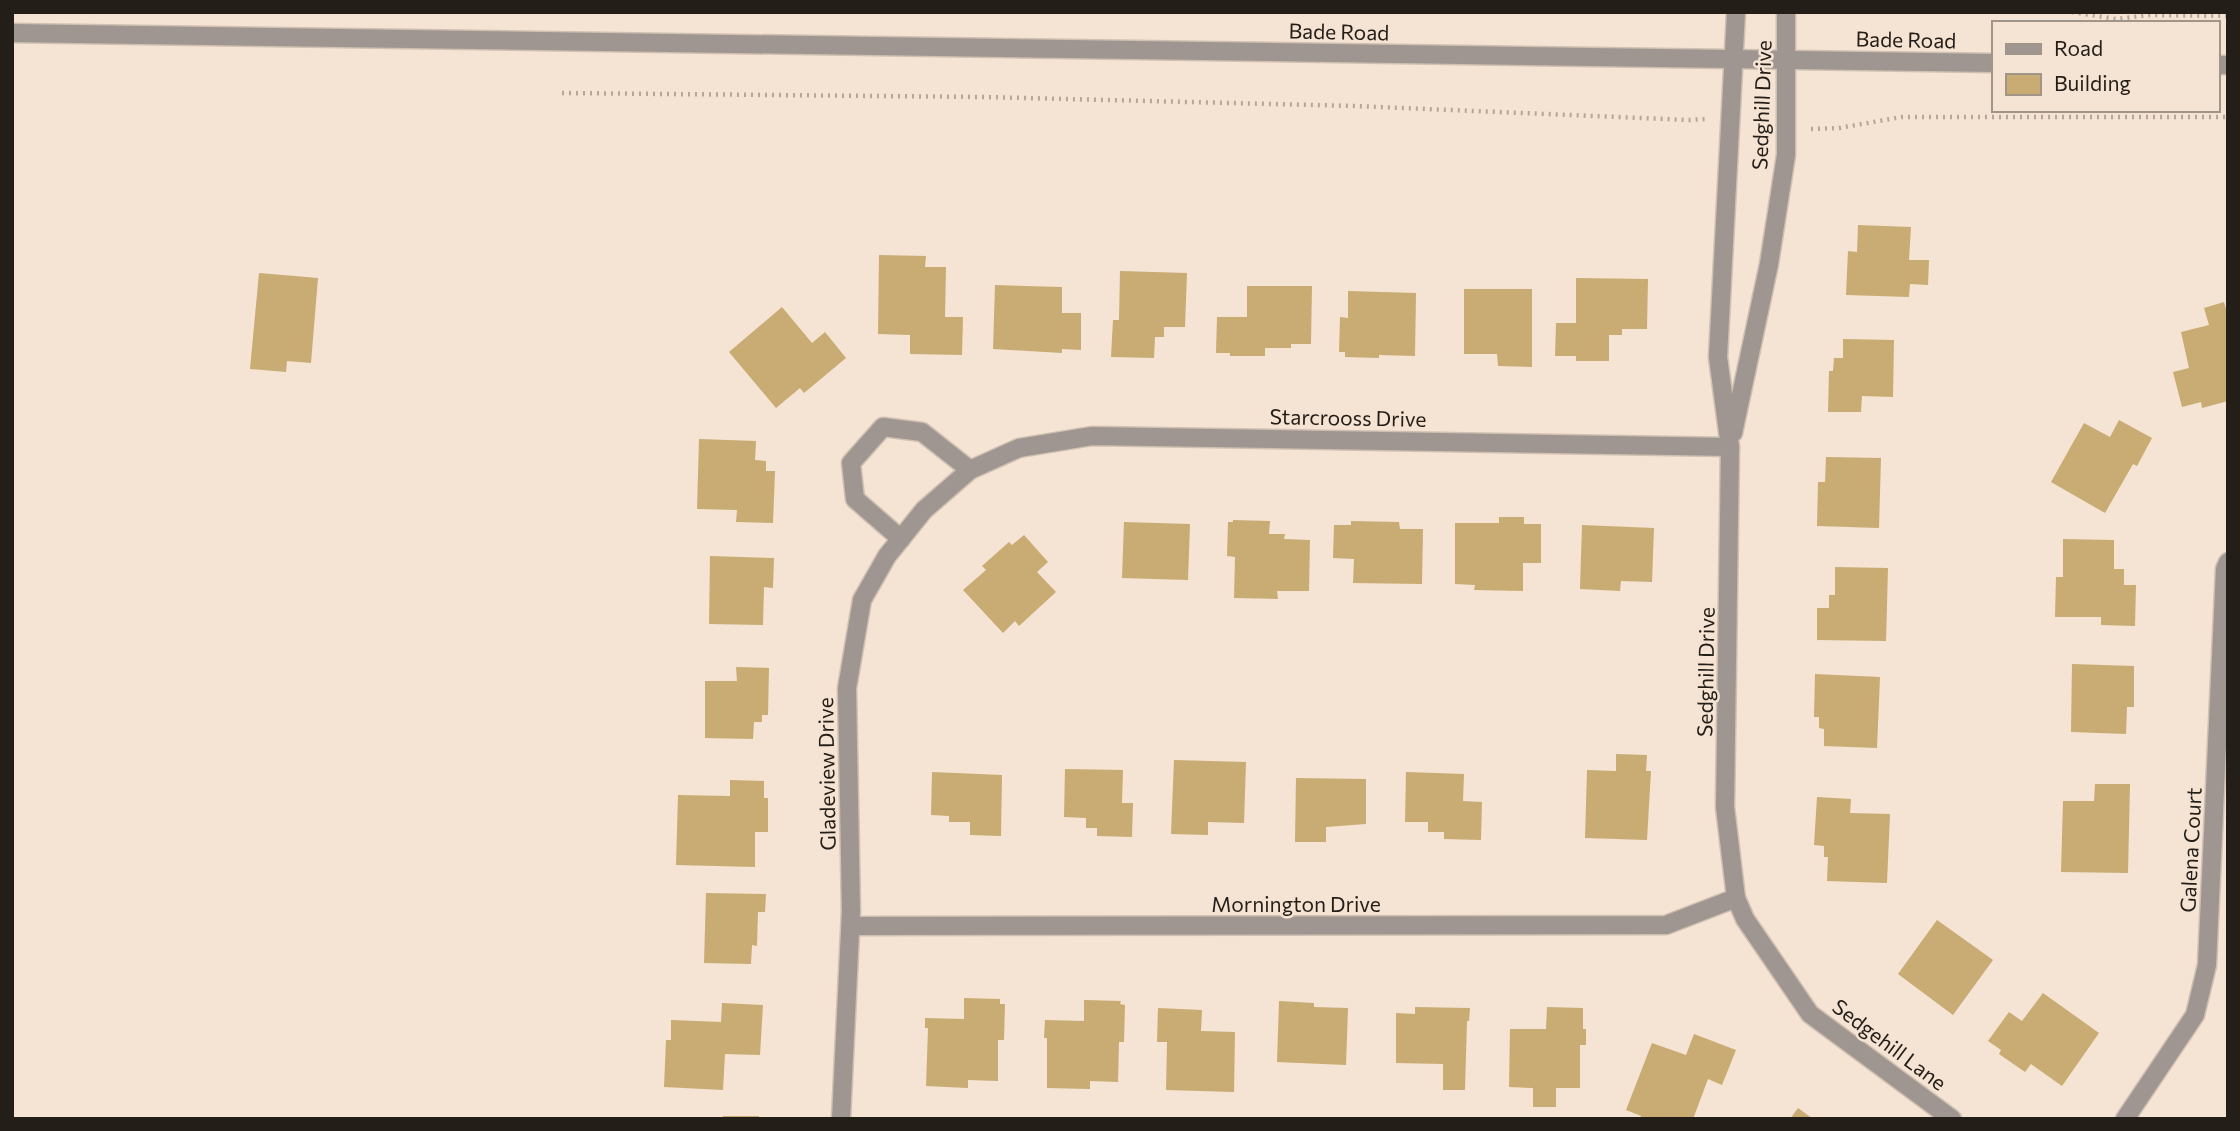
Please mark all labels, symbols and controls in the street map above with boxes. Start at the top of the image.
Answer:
street label: Bade Road [1288,18,1390,44]
legend [1992,21,2219,112]
street label: Bade Road [1855,26,1957,52]
text: Road [2054,35,2103,60]
street label: Sedghill Drive [1746,40,1776,170]
text: Building [2054,70,2131,95]
street label: Starcrooss Drive [1269,403,1427,431]
street label: Sedghill Drive [1691,607,1719,737]
street label: Gladeview Drive [812,697,840,851]
street label: Galena Court [2174,787,2206,913]
street label: Mornington Drive [1211,891,1381,916]
street label: Sedgehill Lane [1828,993,1952,1095]

